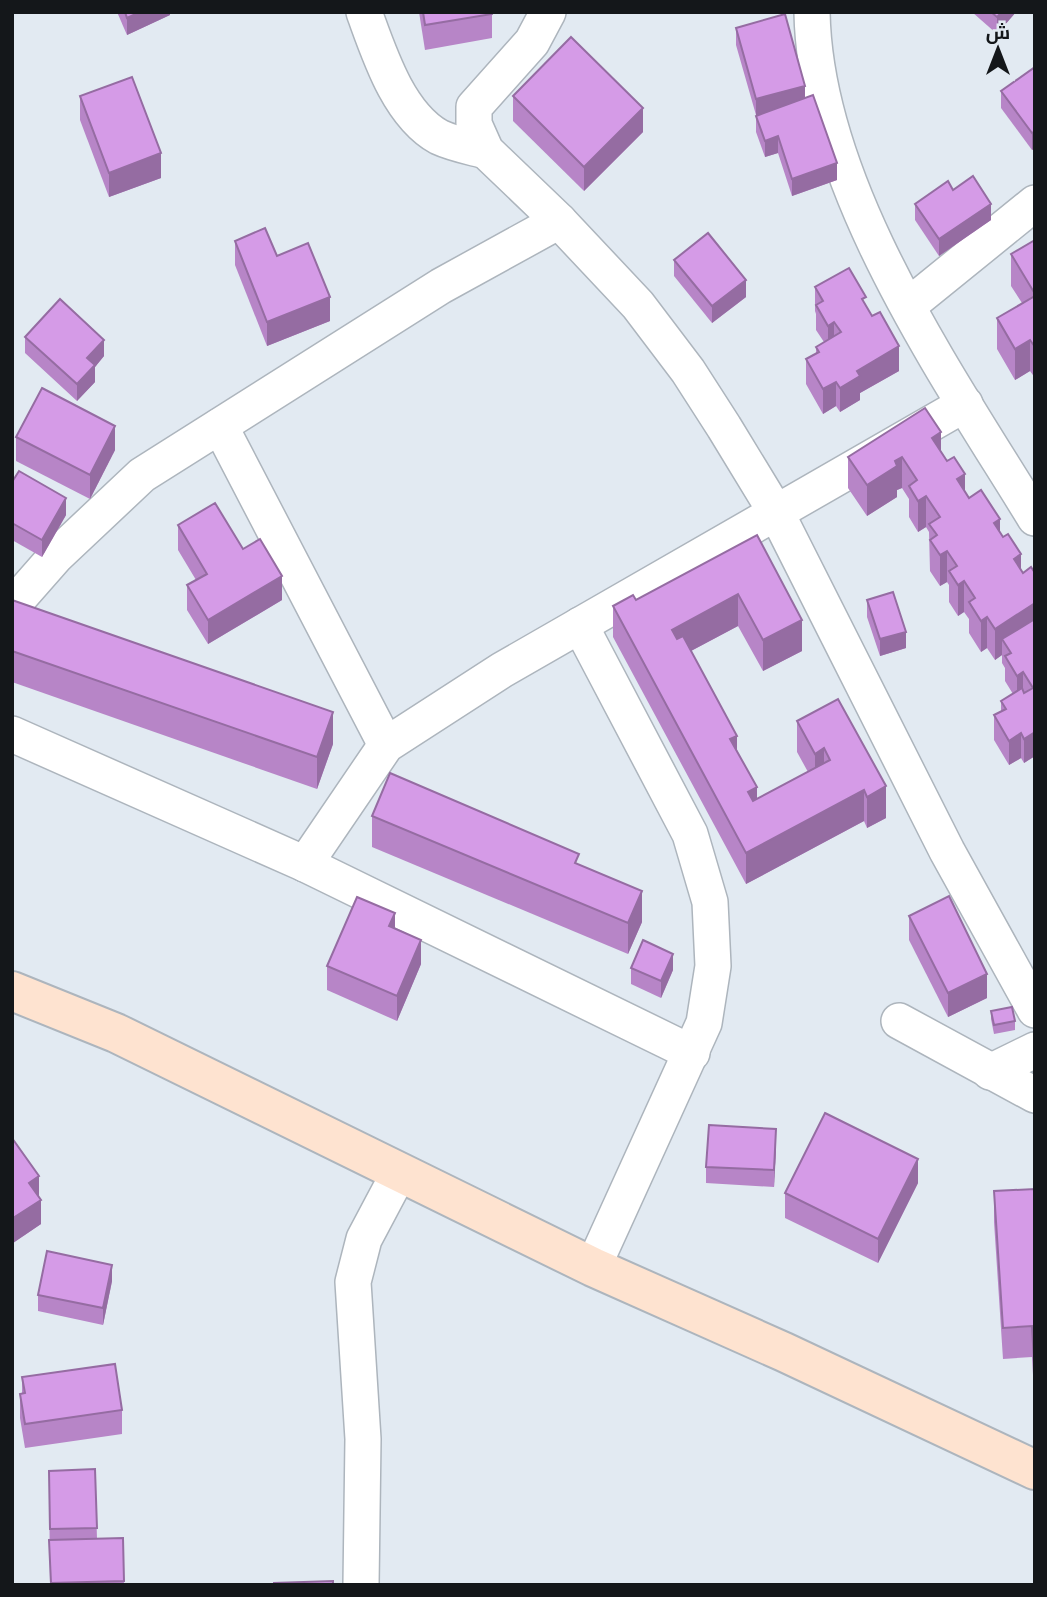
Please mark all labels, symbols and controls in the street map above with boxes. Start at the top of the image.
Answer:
north arrow [963,14,1033,84]
text: ش [986,21,1010,44]

